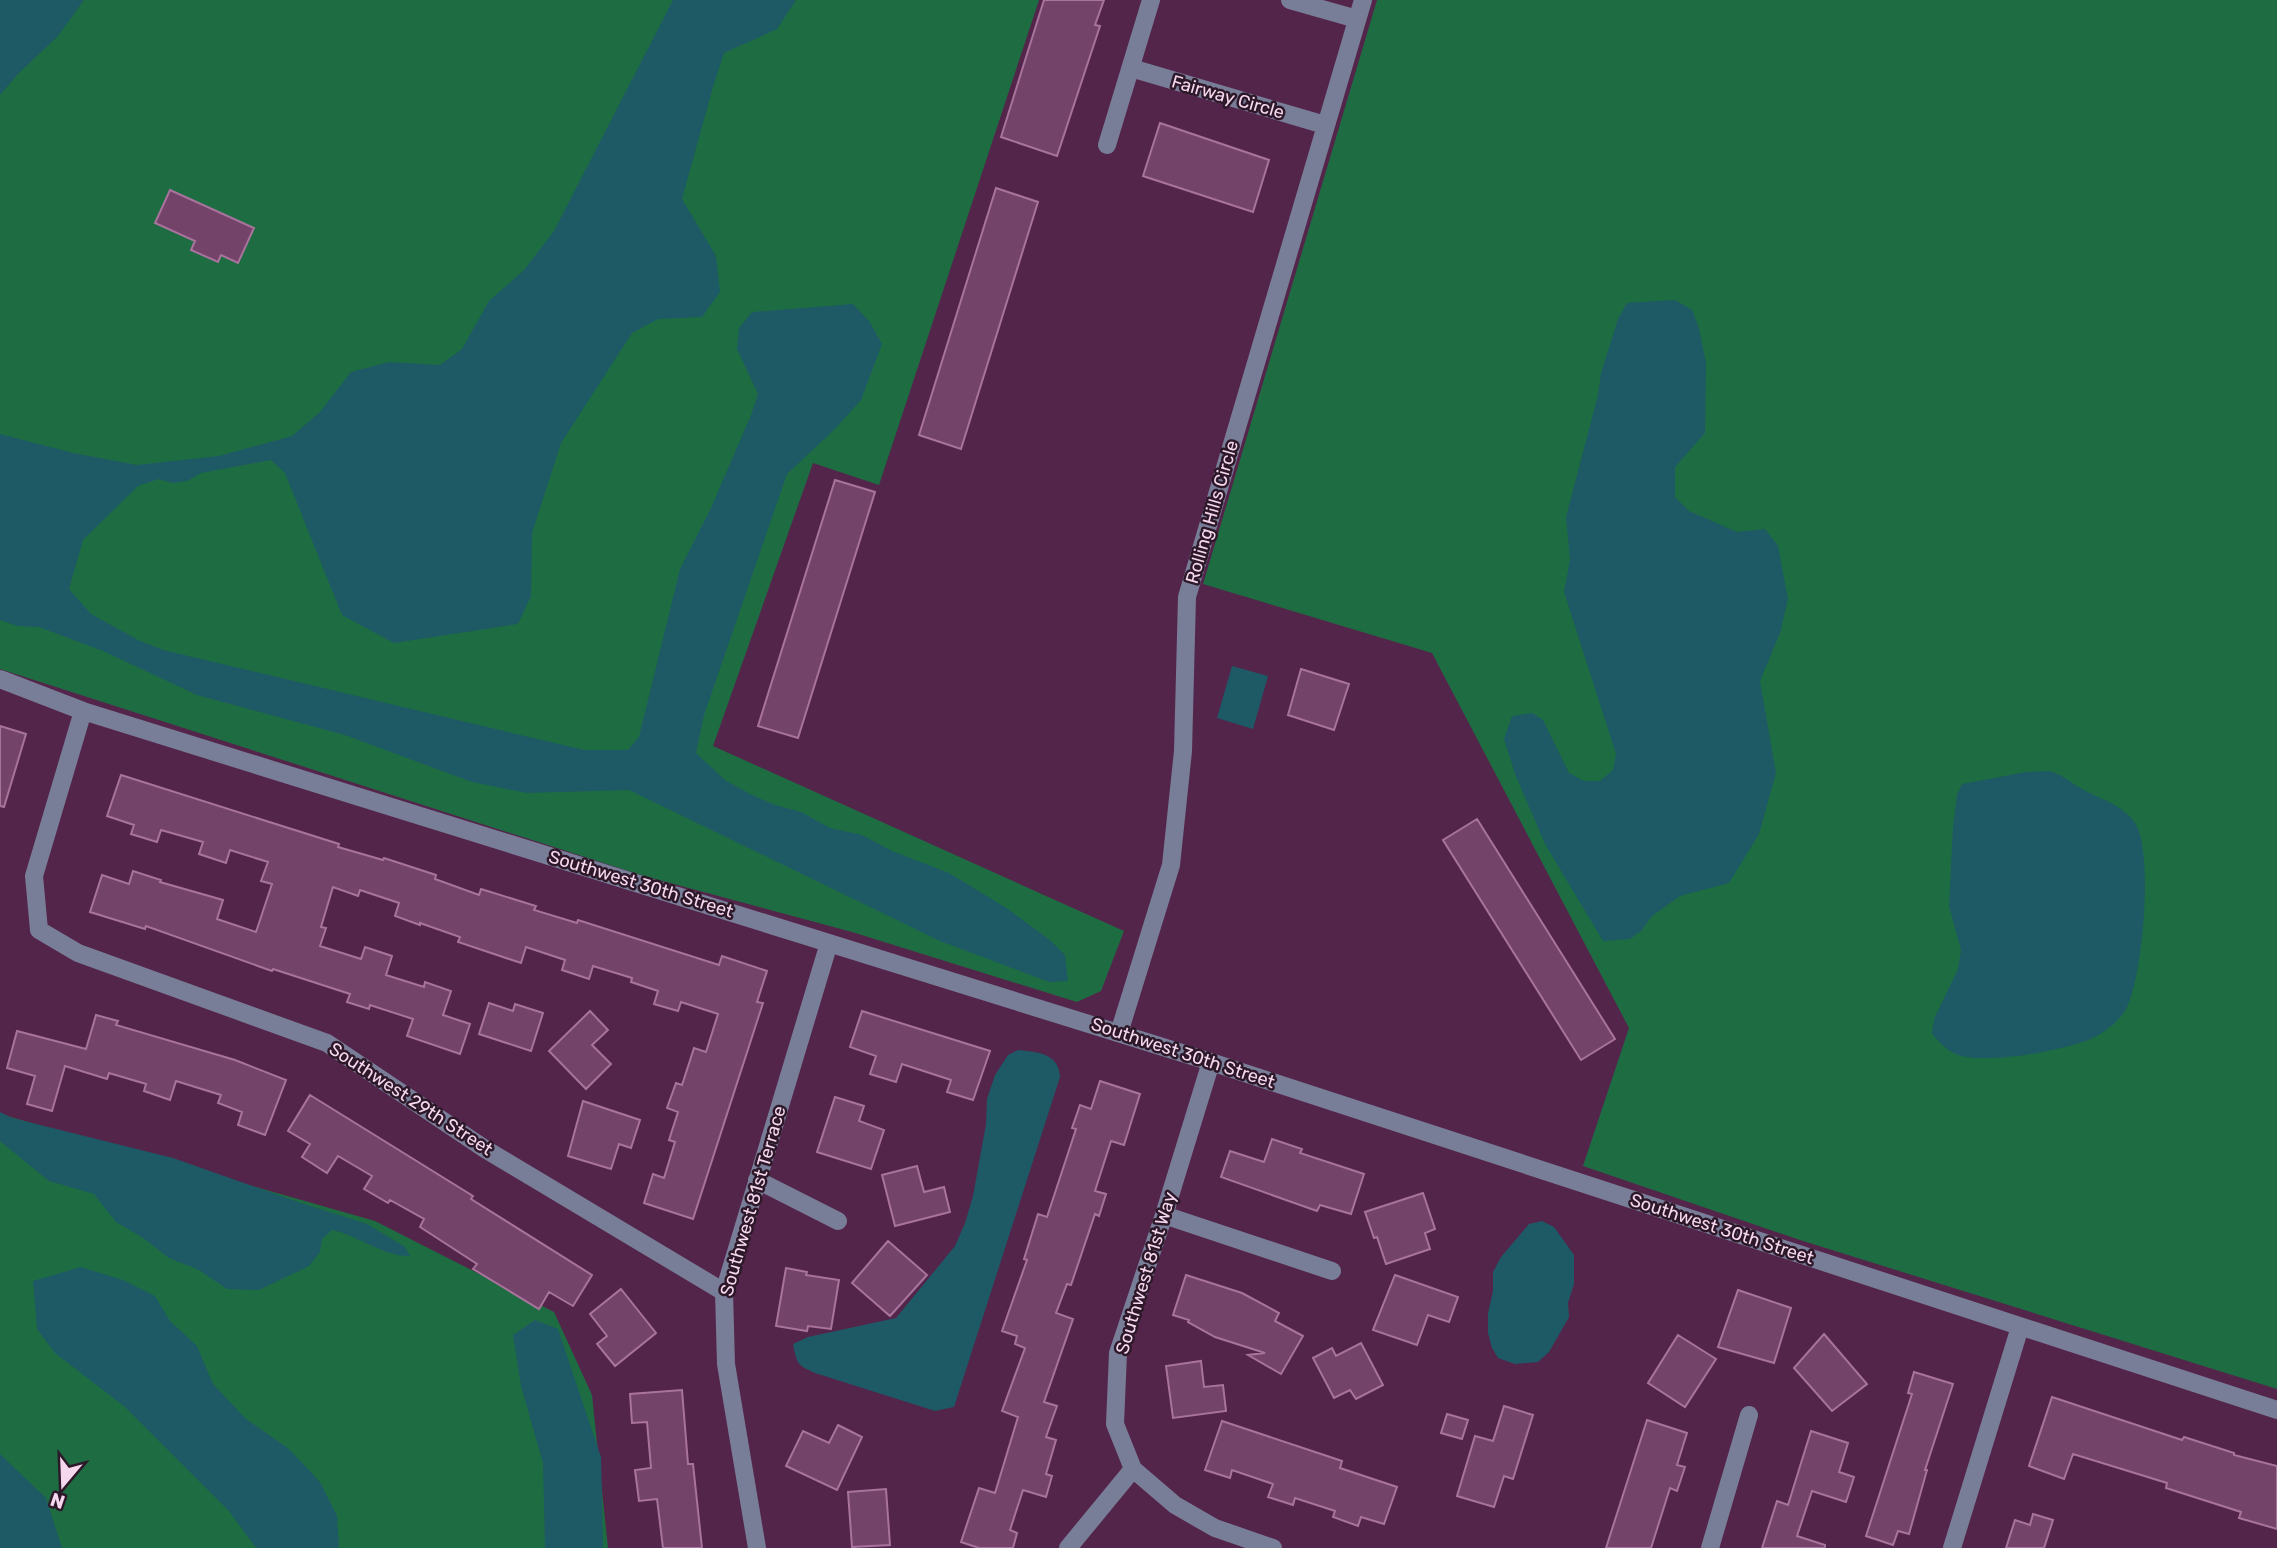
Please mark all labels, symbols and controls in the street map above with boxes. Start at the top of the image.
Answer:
street label: Fairway Circle [1169,70,1287,124]
street label: Rolling Hills Circle [1181,438,1243,586]
street label: Southwest 30th Street [546,845,736,923]
street label: Southwest 30th Street [1088,1013,1278,1093]
street label: Southwest 29th Street [325,1038,497,1160]
street label: Southwest 81st Terrace [715,1103,791,1299]
street label: Southwest 81st Way [1111,1189,1181,1357]
street label: Southwest 30th Street [1627,1189,1817,1269]
north arrow [28,1450,98,1520]
text: N [47,1488,68,1514]

